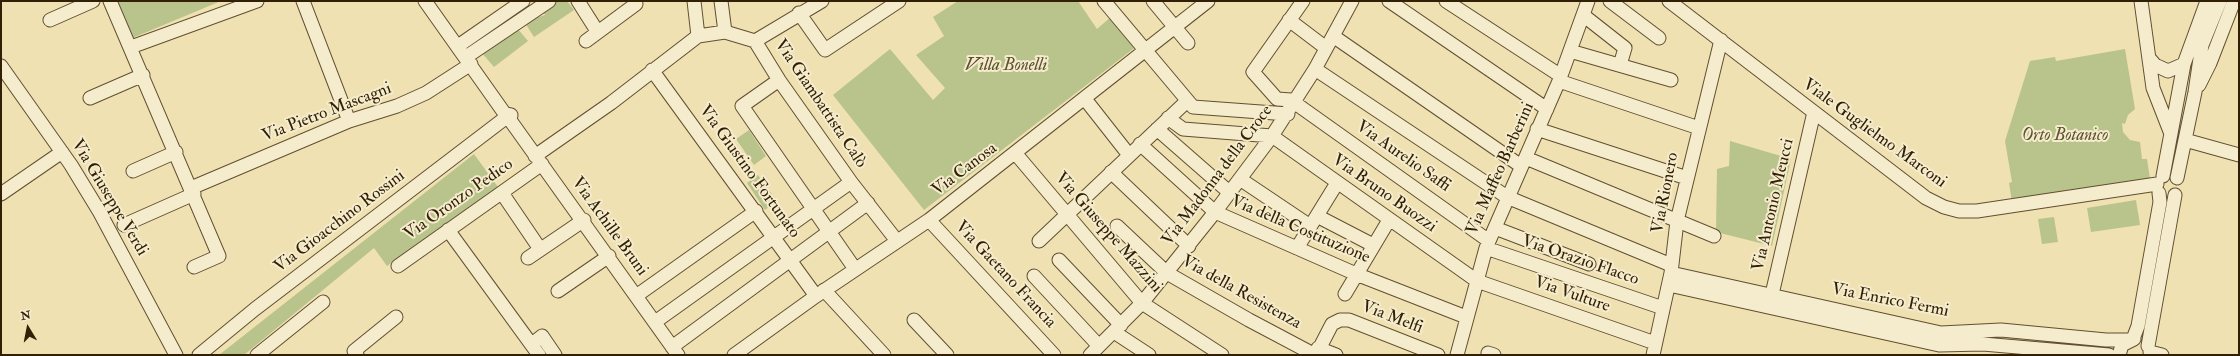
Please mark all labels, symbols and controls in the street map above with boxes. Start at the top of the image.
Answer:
street label: Via Giambattista Calò [769,36,871,172]
park label: Villa Bonelli [965,56,1047,76]
street label: Viale Guglielmo Marconi [1798,75,1950,193]
street label: Via Pietro Mascagni [260,79,394,147]
street label: Via Maffeo Barberini [1463,100,1539,238]
street label: Via Giustino Fortunato [694,102,804,242]
street label: Via Madonna della Croce [1159,102,1277,250]
street label: Via Aurelio Saffi [1352,117,1454,197]
park label: Orto Botanico [2022,126,2108,146]
street label: Via Giuseppe Verdi [66,136,152,260]
street label: Via Antonio Meucci [1749,137,1799,273]
street label: Via Canosa [928,139,1002,201]
street label: Via Bruno Buozzi [1328,150,1440,238]
street label: Via Rionero [1648,151,1684,235]
street label: Via Oronzo Pedico [401,155,517,245]
street label: Via Gioacchino Rossini [271,166,409,278]
street label: Via Giuseppe Mazzini [1050,169,1166,297]
street label: Via Achille Bruni [566,174,652,280]
street label: Via della Costituzione [1227,191,1373,269]
street label: Via Gaetano Francia [950,217,1060,333]
street label: Via Orazio Flacco [1519,231,1641,291]
street label: Via della Resistenza [1178,252,1304,334]
street label: Via Vulture [1531,273,1613,317]
street label: Via Enrico Fermi [1830,280,1950,322]
street label: Via Melfi [1358,297,1426,339]
north arrow [8,308,48,348]
text: N [20,308,32,323]

